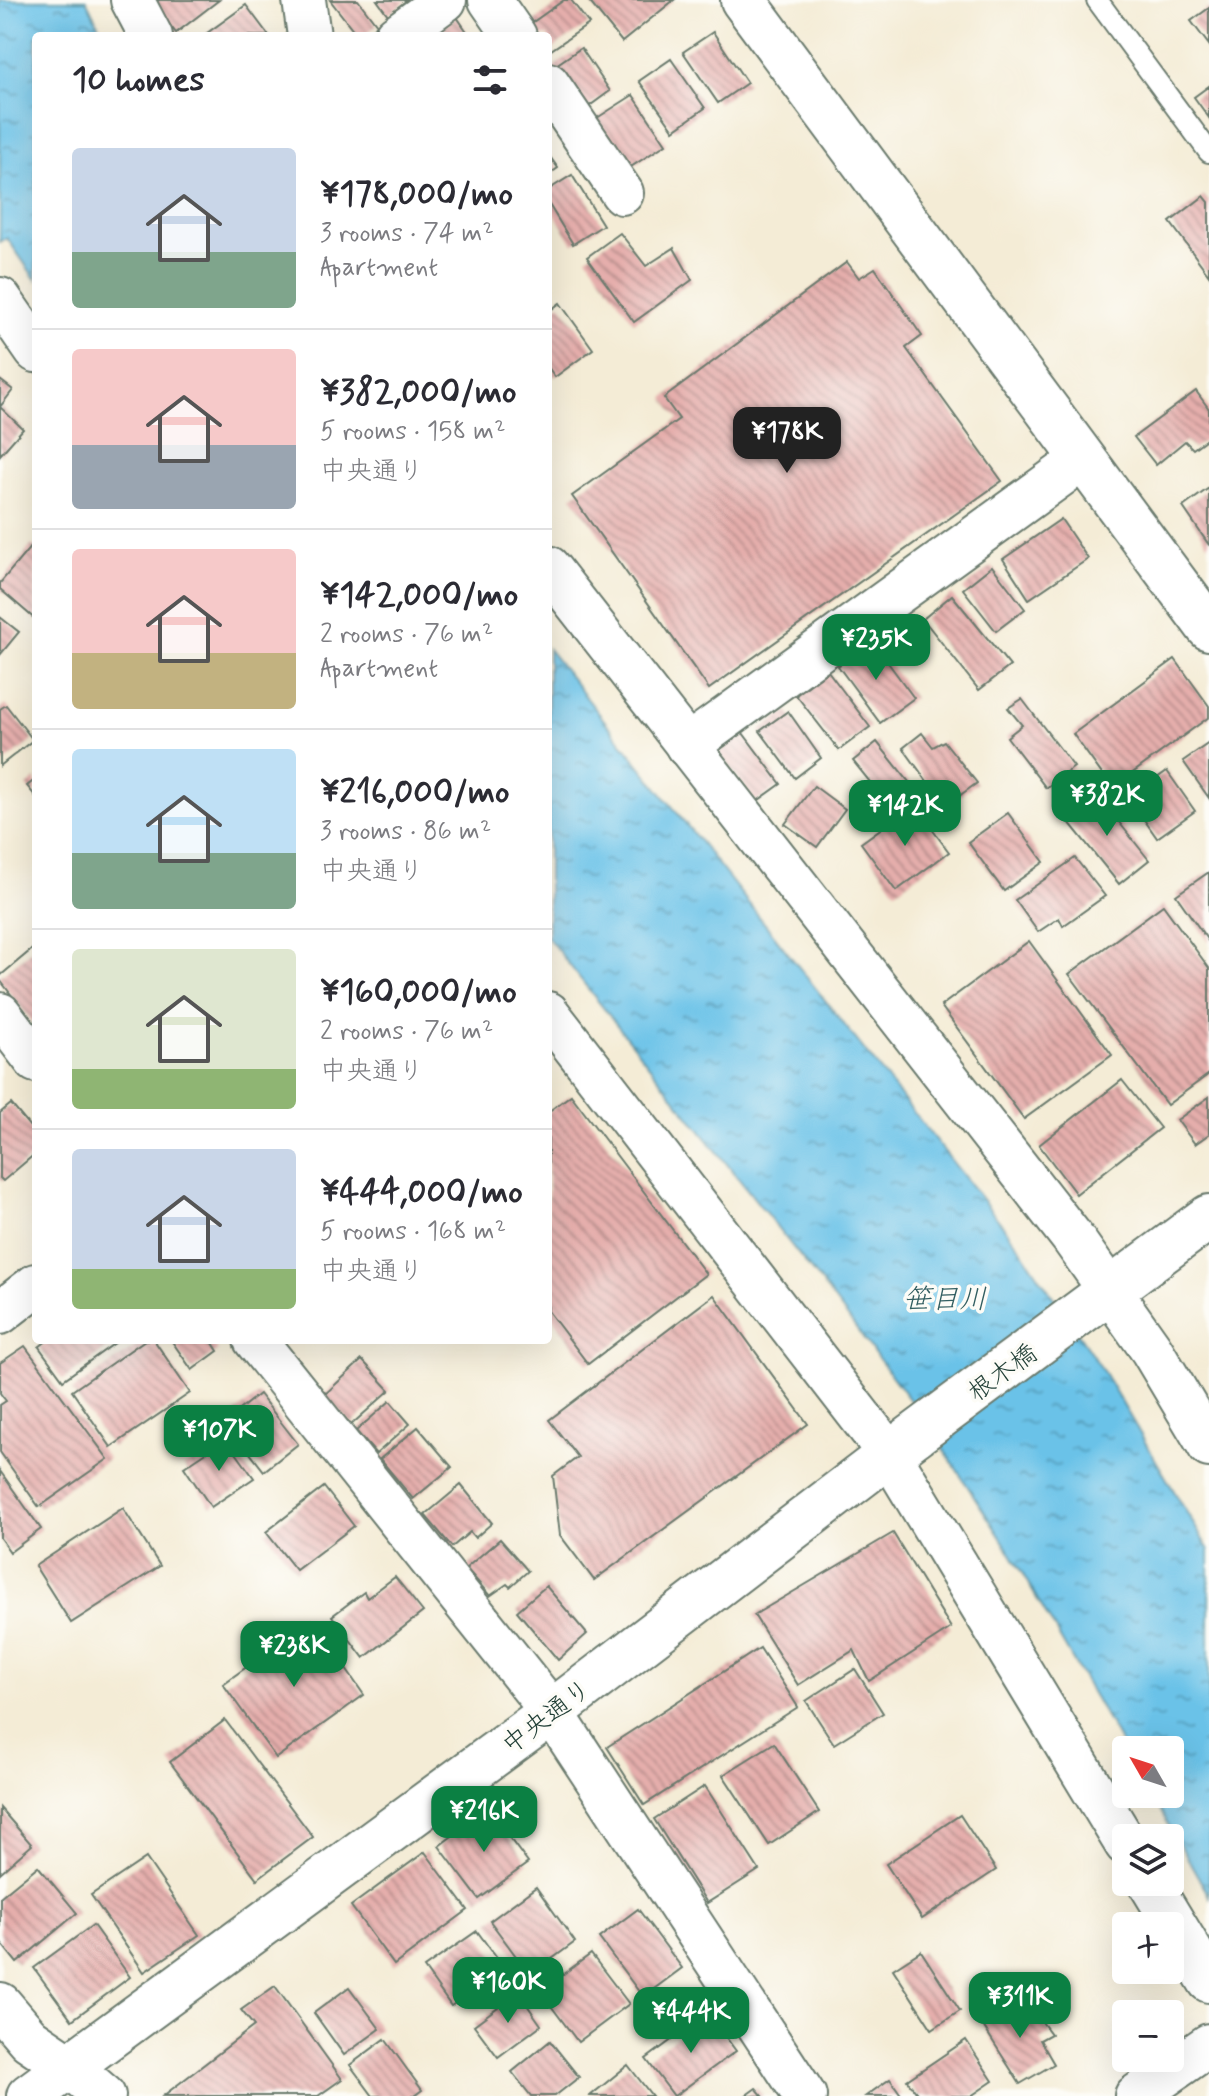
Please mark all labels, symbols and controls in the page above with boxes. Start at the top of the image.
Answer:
text: 10 homes [72,58,205,103]
icon: filters [468,58,512,102]
text: ¥178,000/mo [320,172,513,217]
icon: home [136,180,232,276]
text: 3 rooms · 74 m² [320,217,494,251]
text: Apartment [320,251,438,285]
text: ¥382,000/mo [320,370,517,415]
icon: home [136,381,232,477]
pin: ¥178K [731,407,843,475]
text: 5 rooms · 158 m² [320,415,506,449]
text: ¥178K [751,416,823,450]
text: 中央通り [320,455,424,489]
text: ¥142,000/mo [320,573,518,618]
icon: home [136,581,232,677]
pin: ¥235K [820,614,932,682]
text: 2 rooms · 76 m² [320,618,493,652]
text: ¥235K [840,623,912,657]
text: Apartment [320,652,438,686]
text: ¥216,000/mo [320,770,510,815]
pin: ¥382K [1051,770,1163,838]
text: ¥382K [1070,779,1144,813]
pin: ¥142K [849,780,961,848]
icon: home [136,781,232,877]
text: ¥142K [867,789,943,823]
text: 3 rooms · 86 m² [320,815,491,849]
text: 中央通り [320,855,424,889]
text: ¥160,000/mo [320,970,517,1015]
icon: home [136,981,232,1077]
text: 2 rooms · 76 m² [320,1015,493,1049]
text: 中央通り [320,1055,424,1089]
text: ¥444,000/mo [320,1170,523,1215]
icon: home [136,1181,232,1277]
text: 5 rooms · 168 m² [320,1215,506,1249]
text: 中央通り [320,1255,424,1289]
water label: 笹目川 [903,1282,987,1319]
street label: 根木橋 [962,1337,1045,1410]
pin: ¥107K [163,1405,275,1473]
text: ¥107K [182,1414,256,1448]
pin: ¥238K [238,1621,350,1689]
text: ¥238K [258,1630,330,1664]
street label: 中央通り [495,1673,599,1762]
north arrow [1112,1736,1184,1808]
map controls [1112,1736,1184,2072]
pin: ¥216K [428,1786,540,1854]
text: ¥216K [449,1795,519,1829]
button: layers [1112,1824,1184,1896]
button: + [1112,1912,1184,1984]
pin: ¥160K [452,1957,564,2025]
text: ¥160K [471,1966,545,2000]
pin: ¥311K [964,1972,1076,2040]
text: ¥311K [987,1981,1053,2015]
pin: ¥444K [635,1987,747,2055]
text: ¥444K [651,1996,731,2030]
button: − [1112,2000,1184,2072]

